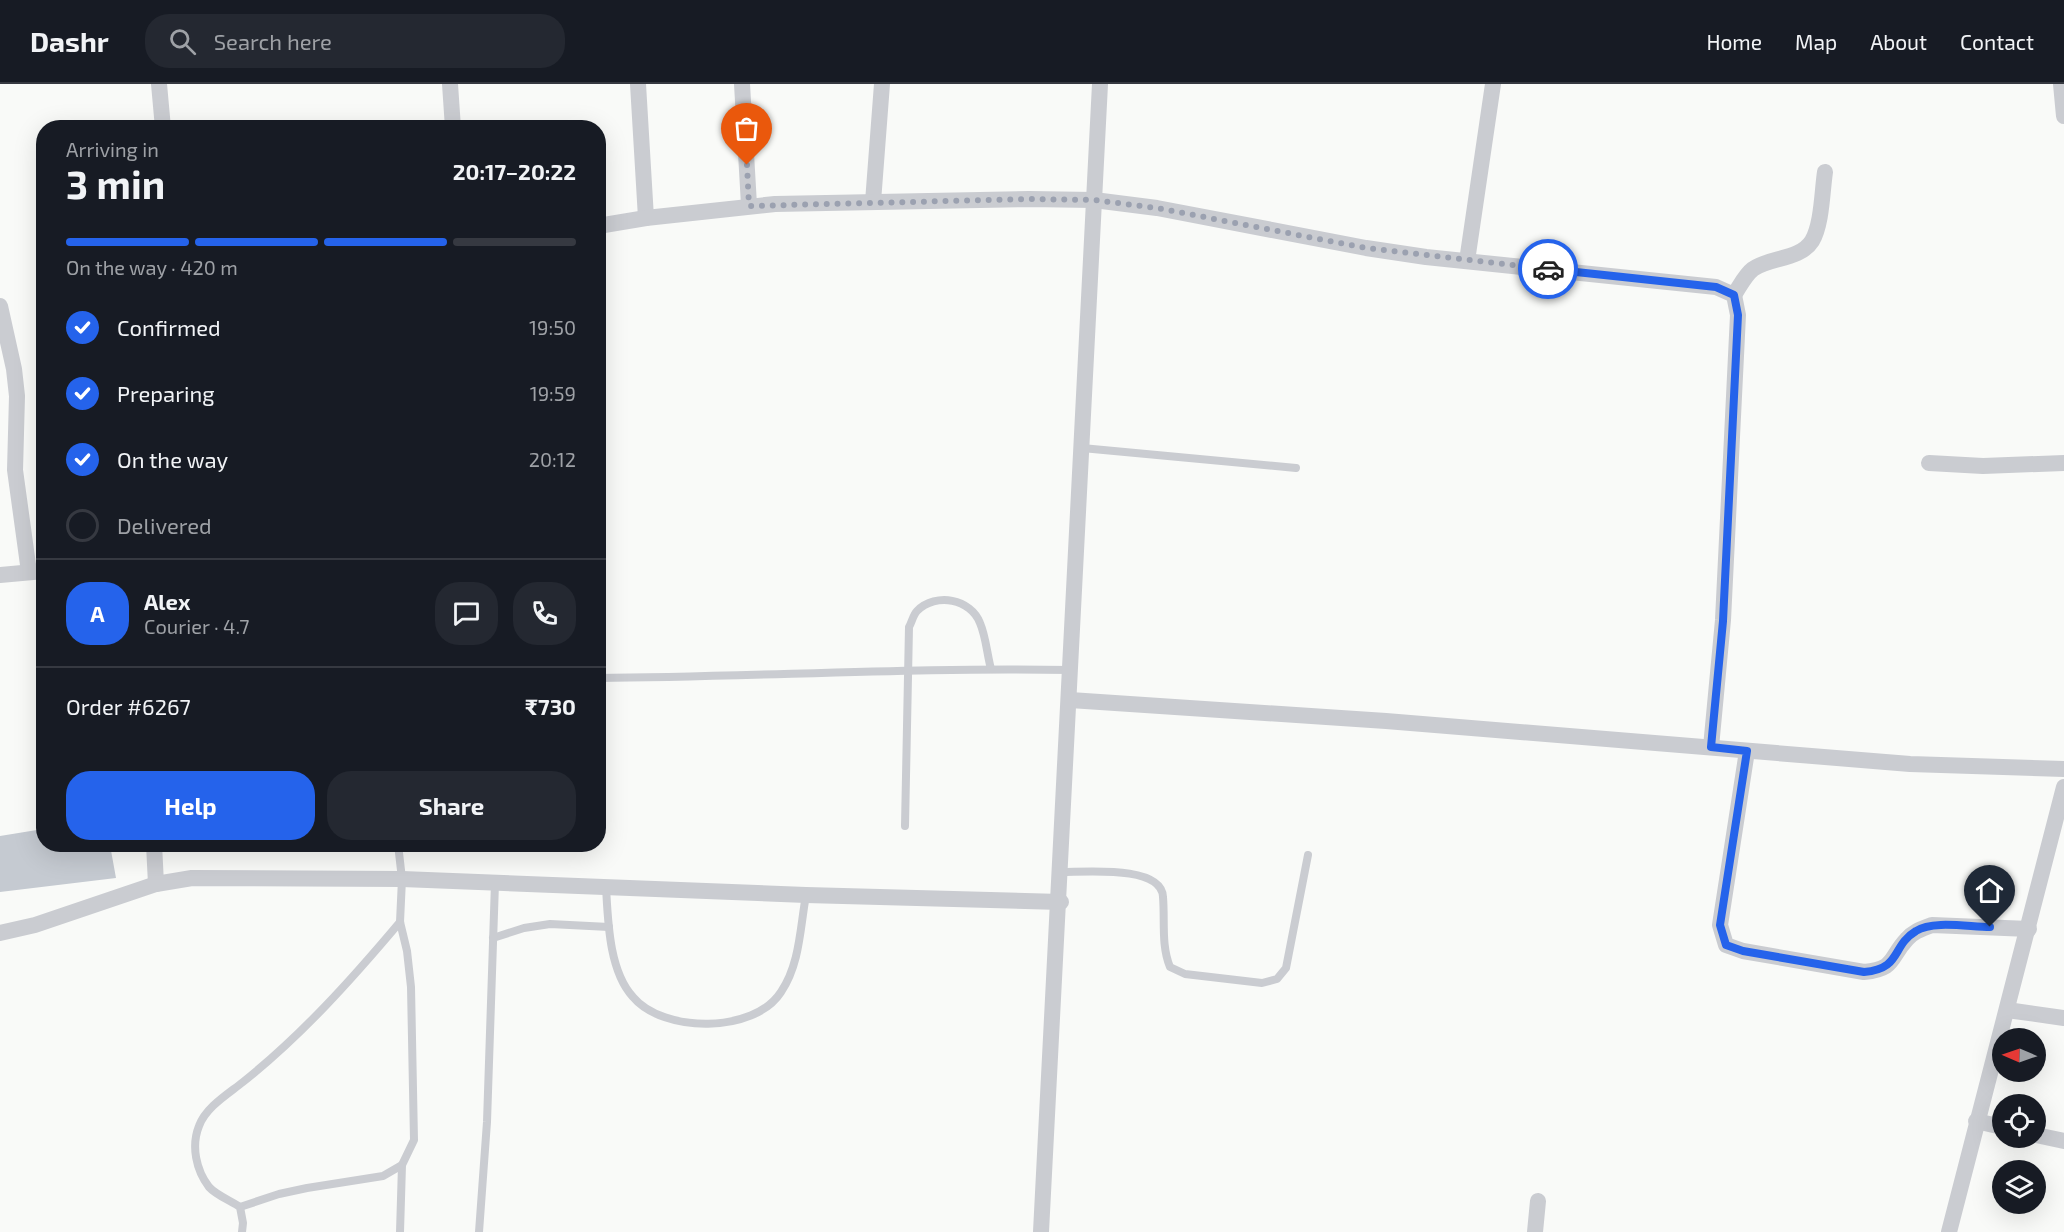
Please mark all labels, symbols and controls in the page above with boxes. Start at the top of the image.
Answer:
search box [145,14,565,68]
text: Dashr [30,24,109,58]
icon: search [166,25,199,58]
text: Search here [214,28,332,54]
text: Home [1706,29,1762,54]
text: Map [1795,29,1837,54]
text: About [1870,29,1927,54]
text: Contact [1960,29,2034,54]
pin [721,103,772,165]
icon: bag [730,112,763,145]
text: Arriving in [66,137,159,161]
text: 20:17–20:22 [453,158,576,184]
text: 3 min [66,160,165,207]
courier [1518,239,1578,299]
icon: car [1532,253,1565,286]
text: On the way · 420 m [66,255,238,279]
icon: check [66,311,99,344]
text: Confirmed [117,314,221,340]
text: 19:50 [529,315,576,339]
icon: check [66,377,99,410]
text: Preparing [117,380,215,406]
text: 19:59 [530,381,576,405]
icon: check [66,443,99,476]
text: On the way [117,446,228,472]
text: 20:12 [529,447,576,471]
text: Delivered [117,512,212,538]
button: chat [435,582,498,645]
button: phone [513,582,576,645]
text: Alex [144,588,190,614]
text: A [90,600,105,626]
text: Courier · 4.7 [144,614,250,638]
text: Order #6267 [66,693,191,719]
text: ₹730 [525,693,576,719]
button: Help [66,771,315,840]
button: Share [327,771,576,840]
pin [1964,865,2015,927]
icon: home [1973,874,2006,907]
north arrow [1992,1028,2046,1082]
map controls [1992,1028,2046,1214]
button: locate [1992,1094,2046,1148]
button: layers [1992,1160,2046,1214]

